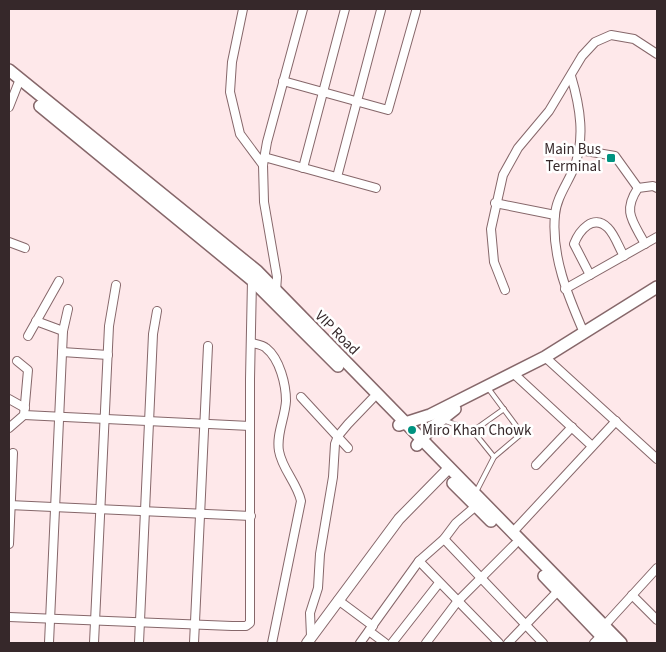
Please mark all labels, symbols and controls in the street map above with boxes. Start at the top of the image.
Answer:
place label: Main Bus Terminal [544,139,601,177]
marker: Main Bus Terminal [605,152,617,164]
street label: VIP Road [310,306,364,360]
place label: Miro Khan Chowk [422,420,532,441]
marker: Miro Khan Chowk [406,424,418,436]

